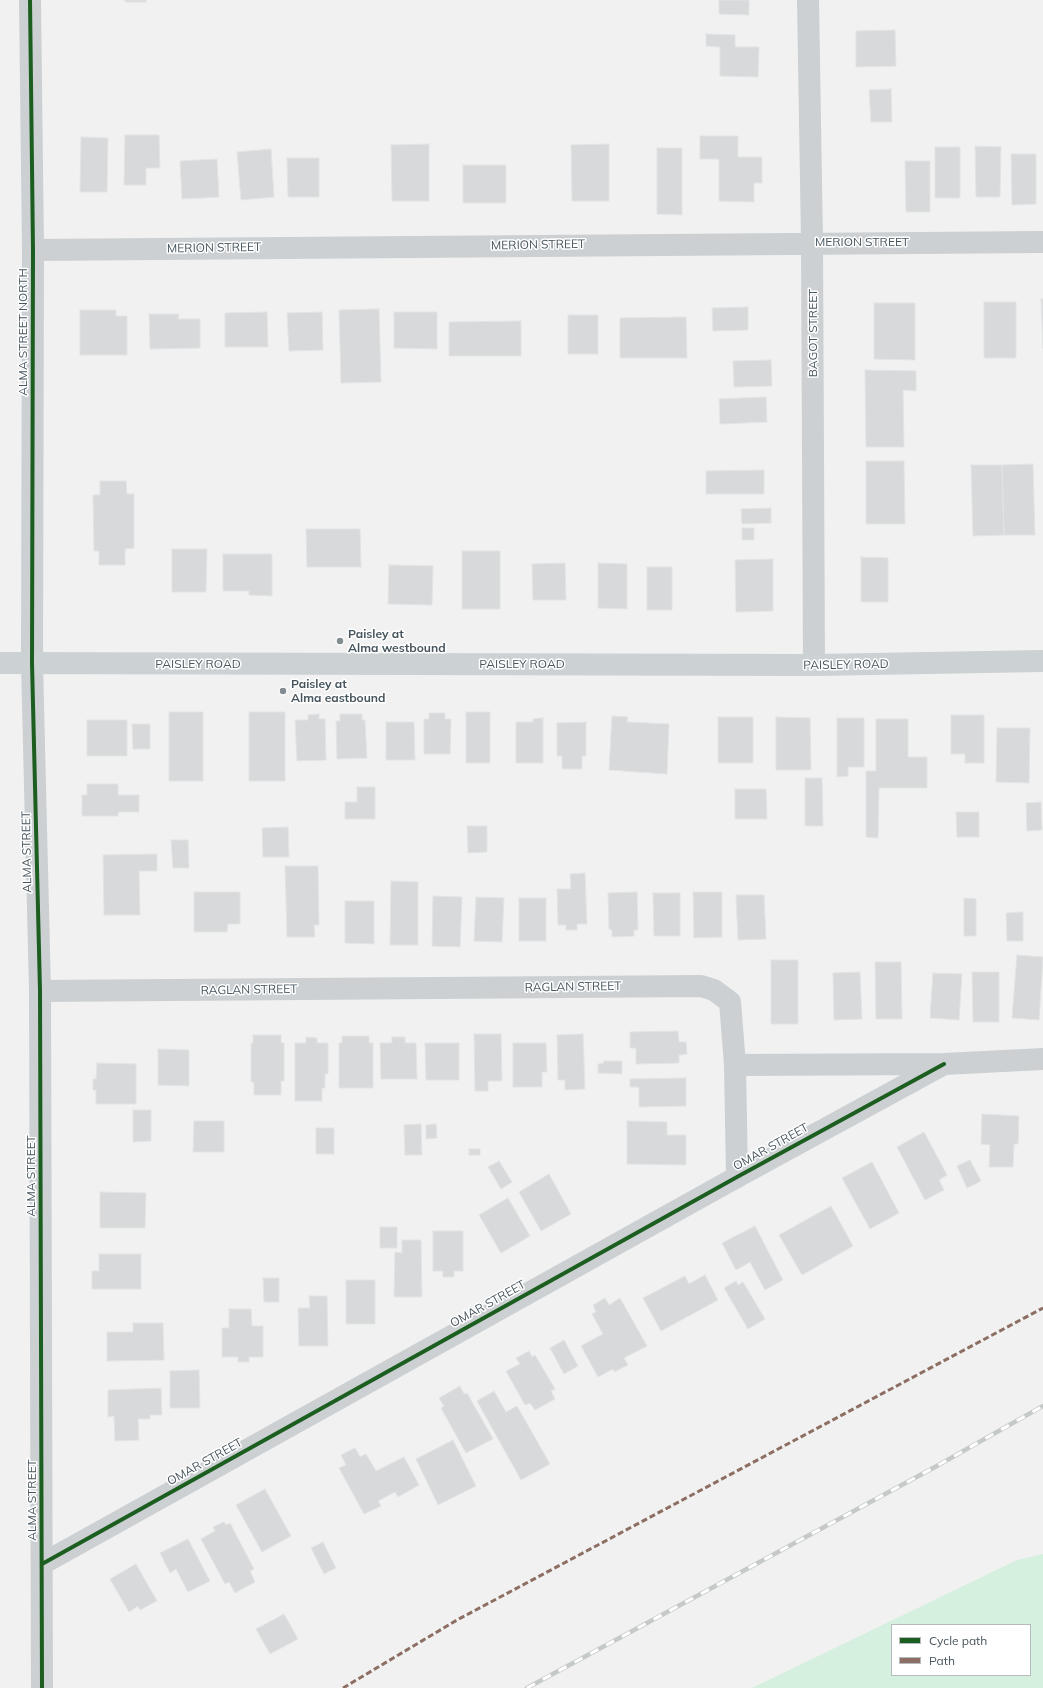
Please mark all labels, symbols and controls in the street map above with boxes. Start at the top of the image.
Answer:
street label: MERION STREET [815,235,909,249]
street label: MERION STREET [491,237,585,253]
street label: MERION STREET [167,240,261,256]
street label: ALMA STREET NORTH [16,268,30,396]
street label: BAGOT STREET [806,289,820,377]
place label: Paisley at Alma westbound [348,627,446,655]
marker: Paisley at Alma westbound [335,636,345,646]
street label: PAISLEY ROAD [155,657,241,671]
street label: PAISLEY ROAD [479,657,565,671]
street label: PAISLEY ROAD [803,657,889,673]
place label: Paisley at Alma eastbound [291,677,386,705]
marker: Paisley at Alma eastbound [278,686,288,696]
street label: ALMA STREET [19,811,35,893]
street label: RAGLAN STREET [524,979,622,995]
street label: RAGLAN STREET [200,982,298,998]
street label: OMAR STREET [731,1120,811,1174]
street label: ALMA STREET [24,1135,38,1217]
street label: OMAR STREET [448,1277,528,1331]
street label: OMAR STREET [165,1435,245,1489]
street label: ALMA STREET [25,1459,39,1541]
legend [891,1624,1031,1676]
text: Cycle path [929,1633,987,1648]
text: Path [929,1653,955,1668]

